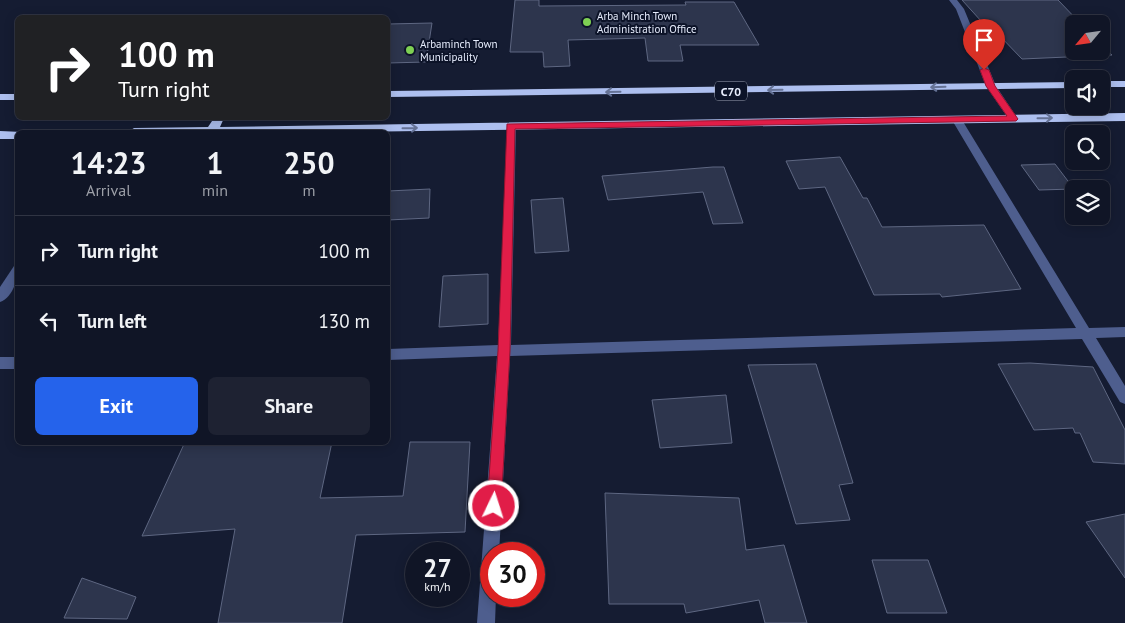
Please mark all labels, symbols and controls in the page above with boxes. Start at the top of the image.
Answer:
place label: Arba Minch Town Administration Office [597,9,697,36]
north arrow [1065,15,1110,60]
map controls [1065,15,1110,225]
marker: Arba Minch Town Administration Office [581,16,593,28]
pin [963,19,1005,70]
icon: arrive [970,26,998,54]
text: 100 m [118,31,215,77]
icon: right [35,35,100,100]
place label: Arbaminch Town Municipality [420,37,498,64]
marker: Arbaminch Town Municipality [404,44,416,56]
button: sound [1065,70,1110,115]
text: Turn right [118,75,210,103]
road number: C70 [715,82,747,100]
one-way arrow [930,83,946,92]
one-way arrow [767,85,784,95]
one-way arrow [605,87,621,97]
one-way arrow [1037,113,1053,123]
one-way arrow [402,123,418,132]
button: search [1065,125,1110,170]
text: 14:23 [70,143,147,182]
text: 1 [207,143,224,182]
text: 250 [283,143,335,182]
text: Arrival [86,180,131,200]
text: min [202,180,228,200]
text: m [303,180,316,200]
button: layers [1065,180,1110,225]
icon: right [35,237,63,265]
text: Turn right [78,239,158,263]
text: 100 m [318,239,370,263]
icon: left [35,307,63,335]
text: Turn left [78,309,147,333]
text: 130 m [318,309,370,333]
button: Exit [35,377,198,435]
button: Share [208,377,370,435]
position arrow [467,479,519,531]
speed limit sign: 30 [480,542,545,607]
text: 27 [423,552,452,584]
text: km/h [424,579,451,594]

